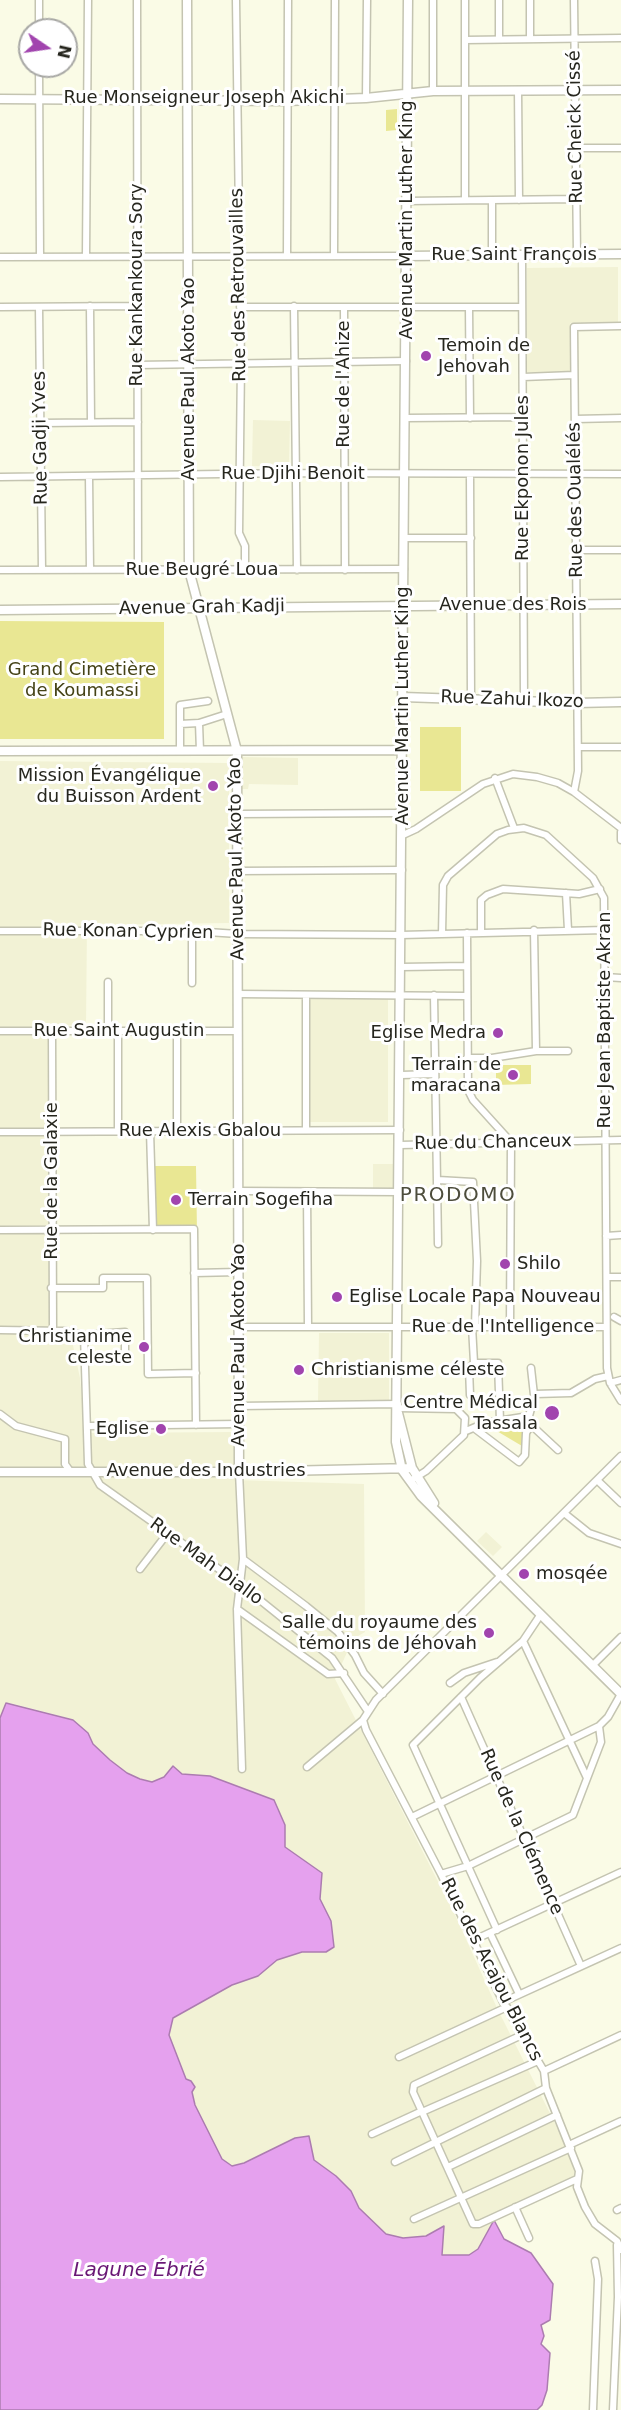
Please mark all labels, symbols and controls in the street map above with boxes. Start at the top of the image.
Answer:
north arrow [18,18,78,78]
text: N [53,43,75,60]
street label: Rue Cheick Cissé [564,50,588,204]
street label: Rue Monseigneur Joseph Akichi [63,87,345,109]
street label: Avenue Martin Luther King [396,100,418,340]
street label: Rue Kankankoura Sory [126,183,148,387]
street label: Rue des Retrouvailles [227,188,251,382]
street label: Rue Saint François [431,244,597,266]
street label: Avenue Paul Akoto Yao [178,277,200,481]
street label: Rue de l'Ahize [333,320,355,448]
place label: Temoin de Jehovah [438,335,530,378]
marker: Temoin de Jehovah [419,349,433,363]
street label: Rue Gadji Yves [29,371,53,505]
street label: Rue Ekponon Jules [512,395,534,561]
street label: Rue des Oualélés [564,422,588,578]
street label: Rue Djihi Benoit [221,463,365,485]
street label: Rue Beugré Loua [125,559,279,581]
street label: Avenue Martin Luther King [392,586,414,826]
street label: Avenue des Rois [439,594,587,616]
street label: Avenue Grah Kadji [119,596,285,620]
park label: Grand Cimetière de Koumassi [8,659,156,702]
street label: Rue Zahui Ikozo [440,687,584,713]
street label: Avenue Paul Akoto Yao [224,757,250,961]
place label: Mission Évangélique du Buisson Ardent [18,765,201,808]
marker: Mission Évangélique du Buisson Ardent [206,779,220,793]
street label: Rue Jean Baptiste Akran [594,911,616,1129]
street label: Rue Konan Cyprien [42,920,214,944]
street label: Rue Saint Augustin [34,1020,204,1042]
place label: Eglise Medra [371,1022,486,1044]
marker: Eglise Medra [491,1026,505,1040]
place label: Terrain de maracana [411,1054,501,1096]
marker: Terrain de maracana [506,1068,520,1082]
street label: Rue de la Galaxie [41,1102,63,1260]
street label: Rue Alexis Gbalou [119,1120,281,1142]
street label: Rue du Chanceux [414,1131,572,1155]
district label: PRODOMO [400,1184,516,1208]
place label: Terrain Sogefiha [188,1189,333,1211]
marker: Terrain Sogefiha [169,1193,183,1207]
street label: Avenue Paul Akoto Yao [228,1243,250,1447]
place label: Shilo [517,1253,561,1275]
marker: Shilo [498,1257,512,1271]
place label: Eglise Locale Papa Nouveau [349,1286,601,1308]
marker: Eglise Locale Papa Nouveau [330,1290,344,1304]
street label: Rue de l'Intelligence [412,1316,594,1338]
place label: Christianime celeste [18,1326,132,1368]
marker: Christianime celeste [137,1340,151,1354]
place label: Christianisme céleste [311,1359,505,1381]
marker: Christianisme céleste [292,1363,306,1377]
place label: Centre Médical Tassala [403,1392,538,1434]
marker: Centre Médical Tassala [543,1404,561,1422]
place label: Eglise [96,1418,149,1440]
marker: Eglise [154,1422,168,1436]
street label: Avenue des Industries [106,1460,306,1482]
street label: Rue Mah Diallo [145,1514,267,1610]
place label: mosqée [536,1563,607,1585]
marker: mosqée [517,1567,531,1581]
place label: Salle du royaume des témoins de Jéhovah [282,1612,477,1654]
marker: Salle du royaume des témoins de Jéhovah [482,1626,496,1640]
street label: Rue de la Clémence [475,1746,567,1918]
street label: Rue des Acajou Blancs [435,1875,547,2065]
water label: Lagune Ébrié [73,2259,205,2283]

